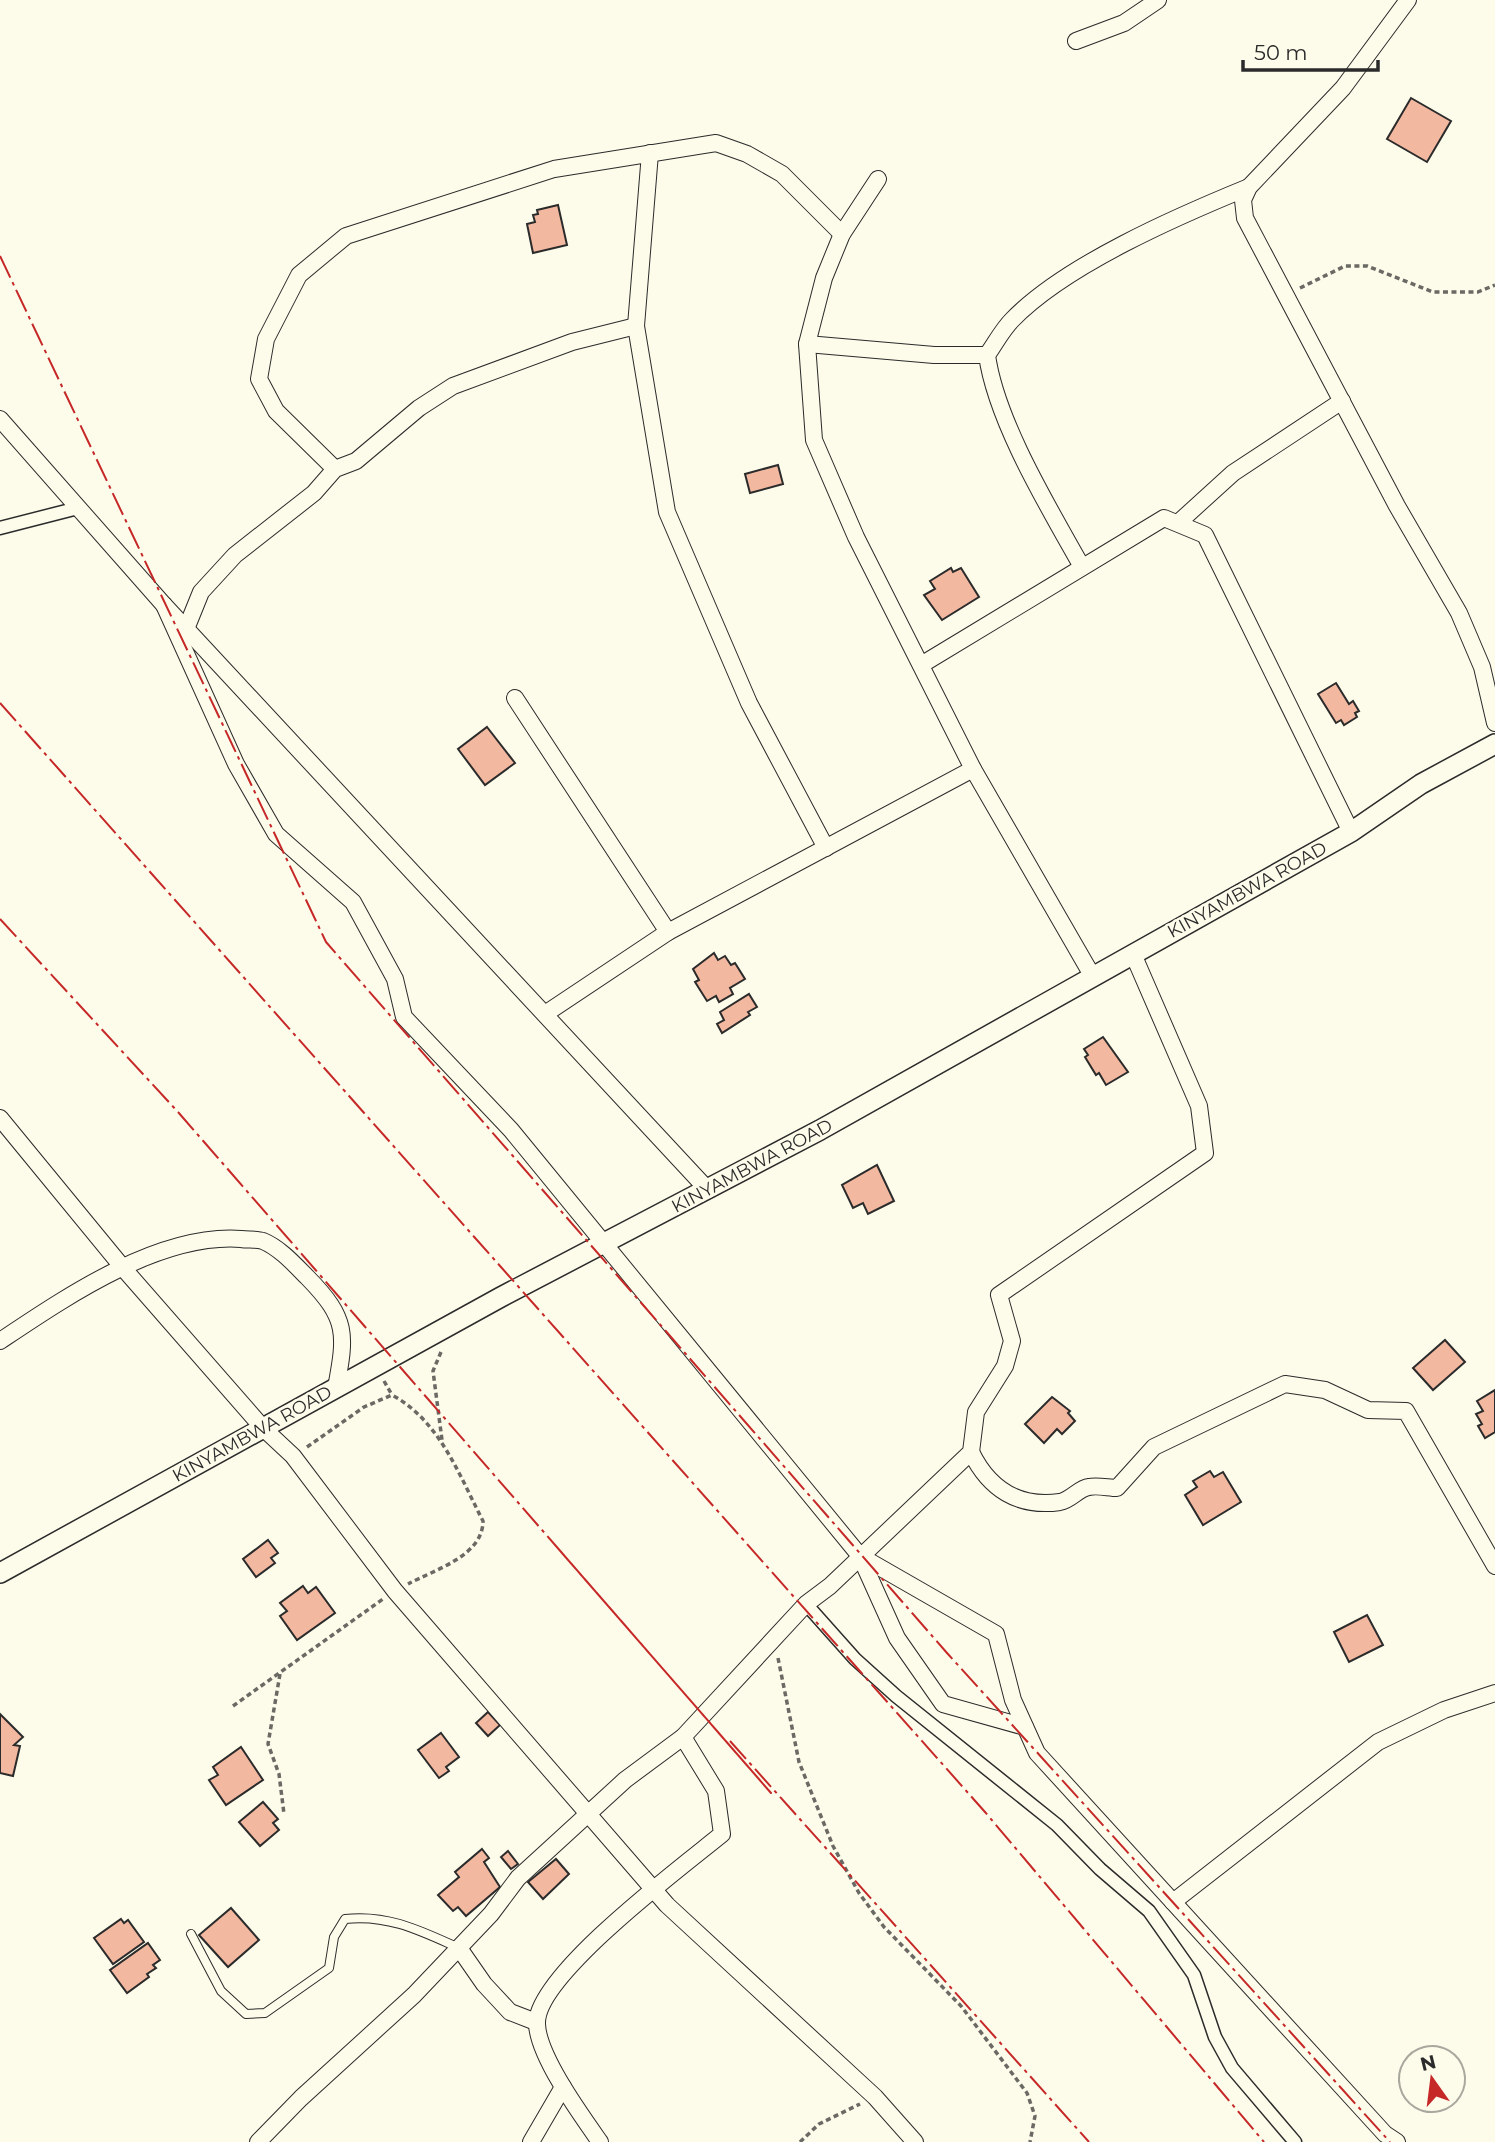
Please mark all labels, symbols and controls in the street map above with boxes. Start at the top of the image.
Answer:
scale bar [1243,28,1378,72]
text: 50 m [1254,40,1308,65]
street label: KINYAMBWA ROAD [1163,837,1331,943]
street label: KINYAMBWA ROAD [668,1114,836,1218]
street label: KINYAMBWA ROAD [168,1381,336,1487]
north arrow [1397,2044,1467,2114]
text: N [1418,2050,1438,2076]

